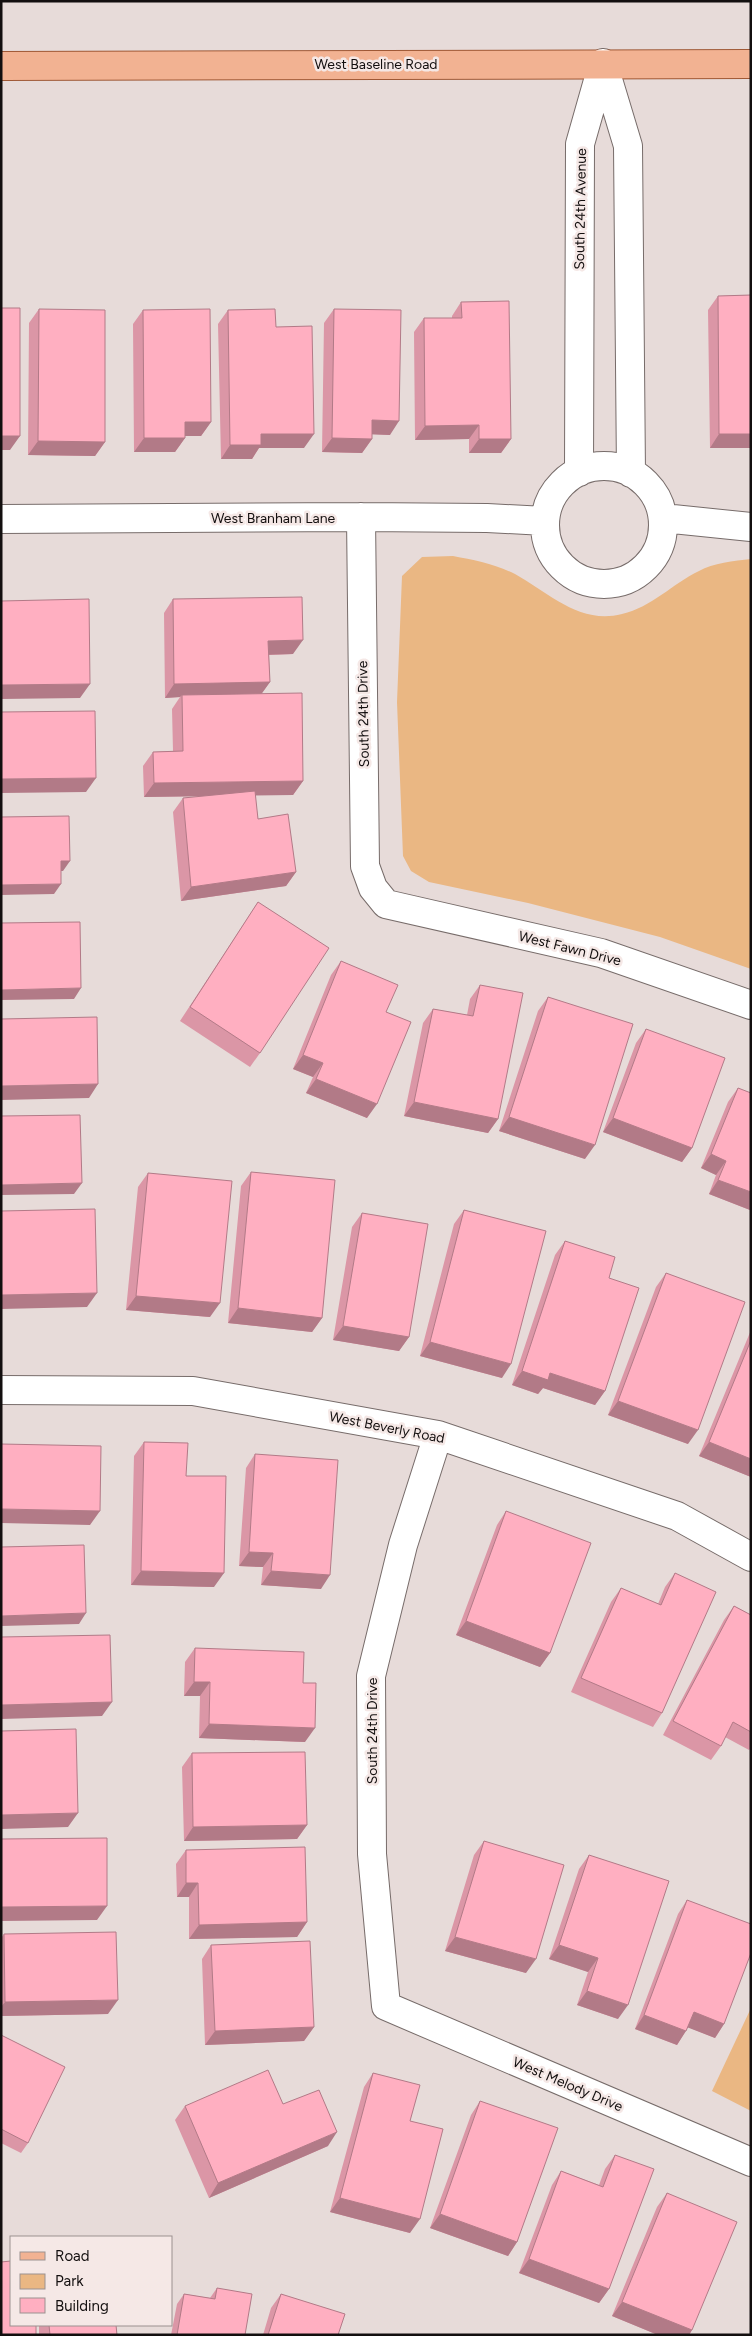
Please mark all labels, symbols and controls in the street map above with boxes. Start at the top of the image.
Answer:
street label: West Baseline Road [314,56,438,73]
street label: South 24th Avenue [571,148,590,270]
street label: West Branham Lane [211,510,335,527]
street label: South 24th Drive [354,660,373,767]
street label: West Fawn Drive [517,928,623,970]
street label: West Beverly Road [328,1408,446,1447]
street label: South 24th Drive [364,1677,381,1784]
street label: West Melody Drive [510,2054,626,2115]
legend [10,2236,172,2326]
text: Road [55,2247,90,2265]
text: Park [55,2272,84,2290]
text: Building [55,2297,109,2315]

